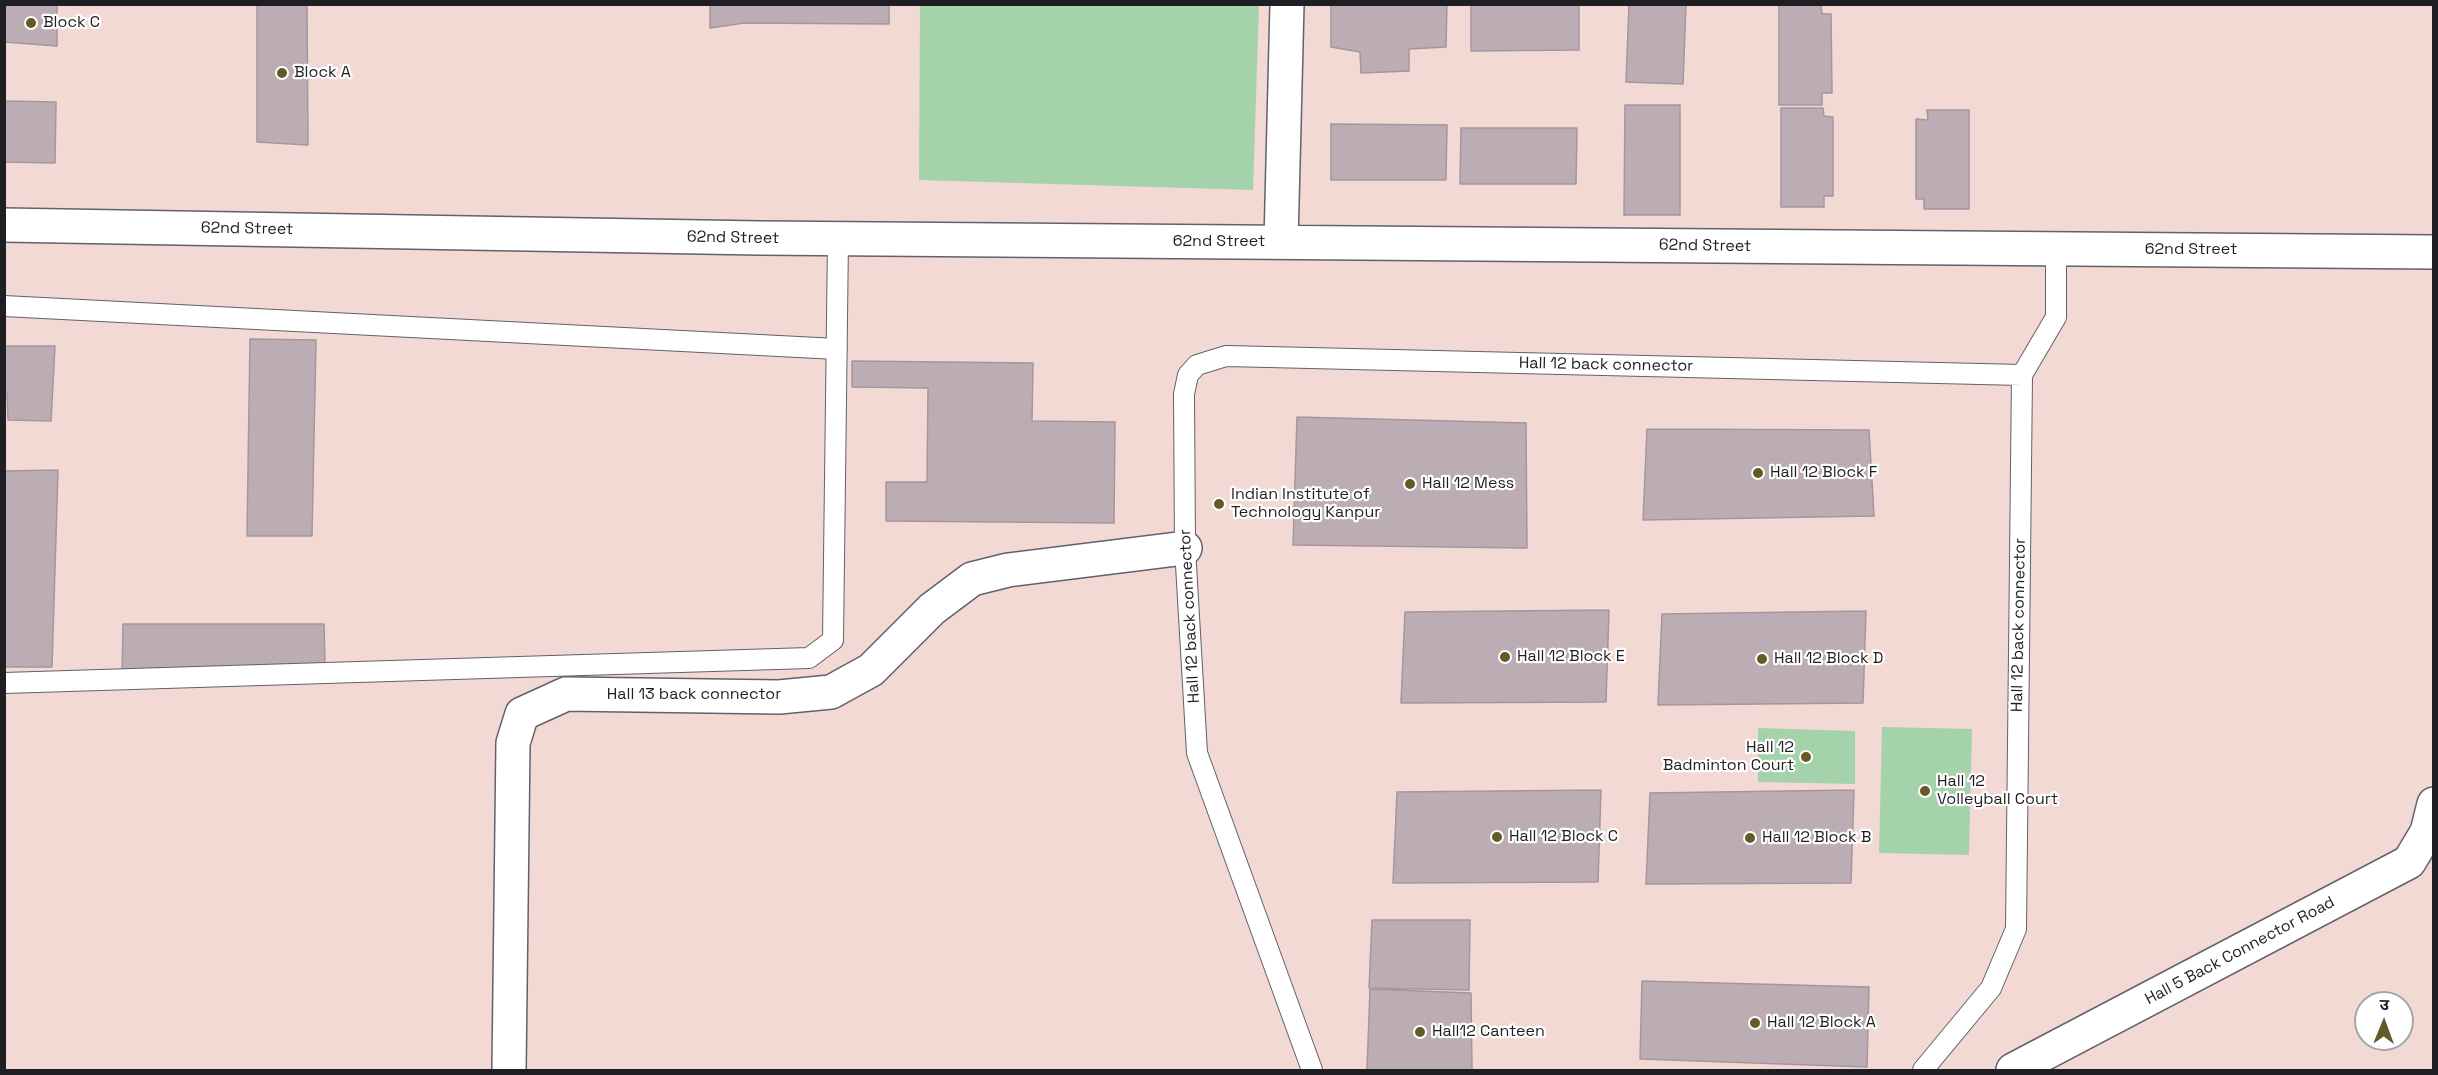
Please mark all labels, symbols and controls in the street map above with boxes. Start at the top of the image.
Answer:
place label: Block C [43,13,100,33]
marker: Block C [24,16,38,30]
place label: Block A [294,63,351,83]
marker: Block A [275,66,289,80]
street label: 62nd Street [201,219,293,239]
street label: 62nd Street [687,228,779,248]
street label: 62nd Street [1173,232,1265,252]
street label: 62nd Street [1659,236,1751,256]
street label: 62nd Street [2145,240,2237,260]
street label: Hall 12 back connector [1519,354,1693,376]
place label: Hall 12 Block F [1770,463,1877,483]
marker: Hall 12 Block F [1751,466,1765,480]
place label: Hall 12 Mess [1422,474,1514,494]
marker: Hall 12 Mess [1403,477,1417,491]
place label: Indian Institute of Technology Kanpur [1231,485,1380,523]
marker: Indian Institute of Technology Kanpur [1212,497,1226,511]
street label: Hall 12 back connector [1176,528,1204,704]
street label: Hall 12 back connector [2008,538,2030,712]
place label: Hall 12 Block E [1517,647,1625,667]
place label: Hall 12 Block D [1774,649,1883,669]
marker: Hall 12 Block E [1498,650,1512,664]
marker: Hall 12 Block D [1755,652,1769,666]
street label: Hall 13 back connector [607,685,781,705]
place label: Hall 12 Badminton Court [1663,738,1794,776]
marker: Hall 12 Badminton Court [1799,750,1813,764]
place label: Hall 12 Volleyball Court [1937,772,2058,810]
marker: Hall 12 Volleyball Court [1918,784,1932,798]
place label: Hall 12 Block C [1509,827,1618,847]
place label: Hall 12 Block B [1762,828,1871,848]
marker: Hall 12 Block C [1490,830,1504,844]
marker: Hall 12 Block B [1743,831,1757,845]
street label: Hall 5 Back Connector Road [2142,893,2338,1009]
north arrow [2354,991,2414,1051]
text: उ [2379,994,2389,1015]
place label: Hall 12 Block A [1767,1013,1876,1033]
marker: Hall 12 Block A [1748,1016,1762,1030]
place label: Hall12 Canteen [1432,1022,1545,1042]
marker: Hall12 Canteen [1413,1025,1427,1039]

